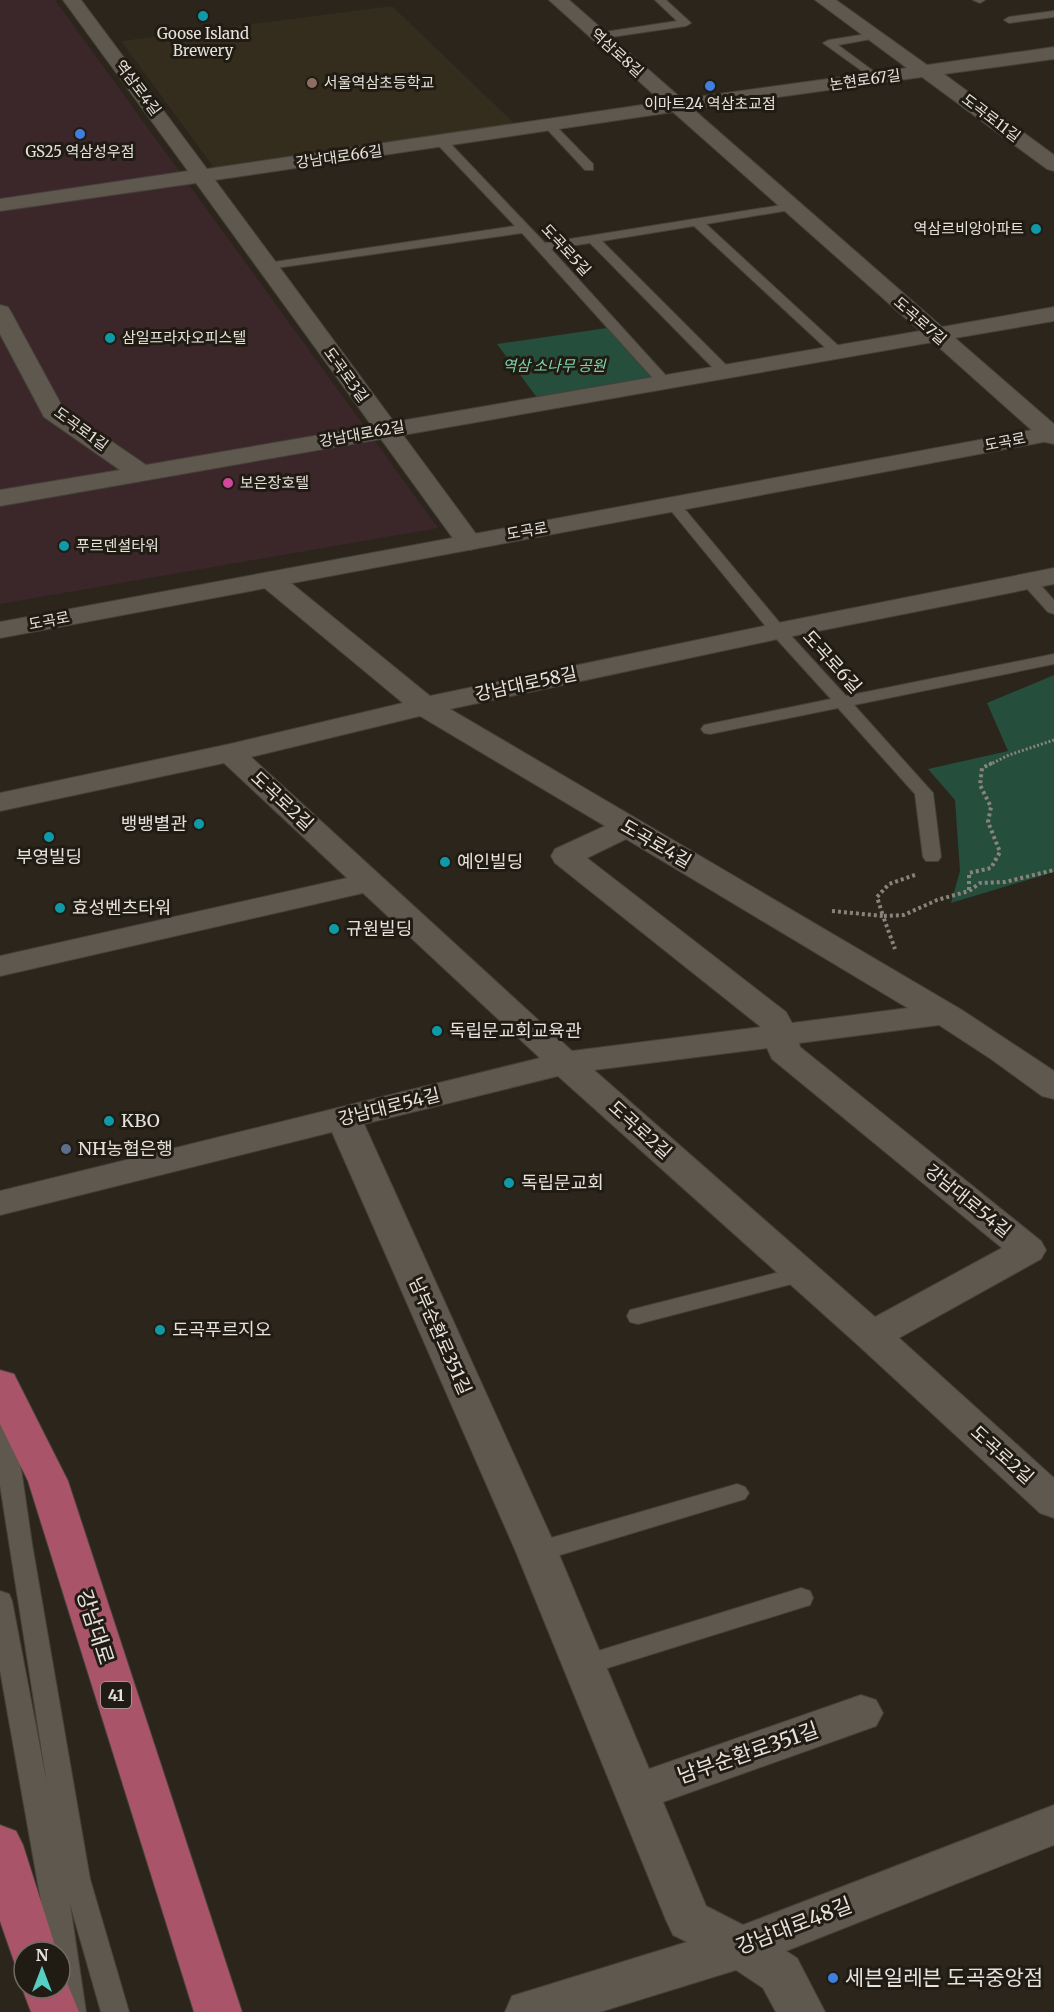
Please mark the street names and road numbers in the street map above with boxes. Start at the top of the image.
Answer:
street label: 역삼로8길 [587,24,648,81]
street label: 역삼로4길 [111,56,165,119]
street label: 논현로67길 [828,65,902,94]
street label: 도곡로11길 [958,89,1024,146]
street label: 강남대로66길 [294,141,383,172]
street label: 도곡로5길 [538,220,595,280]
street label: 도곡로7길 [890,293,951,349]
street label: 도곡로3길 [320,343,373,406]
street label: 도곡로1길 [51,403,112,455]
street label: 강남대로62길 [318,417,406,450]
street label: 도곡로 [983,428,1027,455]
street label: 도곡로 [505,518,549,543]
street label: 도곡로 [27,607,71,634]
street label: 도곡로6길 [798,625,867,698]
street label: 강남대로58길 [473,661,579,706]
street label: 도곡로2길 [246,766,318,835]
street label: 도곡로4길 [617,814,695,873]
street label: 강남대로54길 [336,1083,442,1130]
street label: 도곡로2길 [604,1095,677,1164]
street label: 강남대로54길 [921,1159,1016,1242]
street label: 남부순환로351길 [404,1273,477,1398]
street label: 도곡로2길 [966,1420,1039,1489]
street label: 강남대로 [71,1586,120,1668]
road number: 41 [101,1682,131,1708]
street label: 남부순환로351길 [674,1716,822,1789]
street label: 강남대로48길 [732,1891,856,1960]

